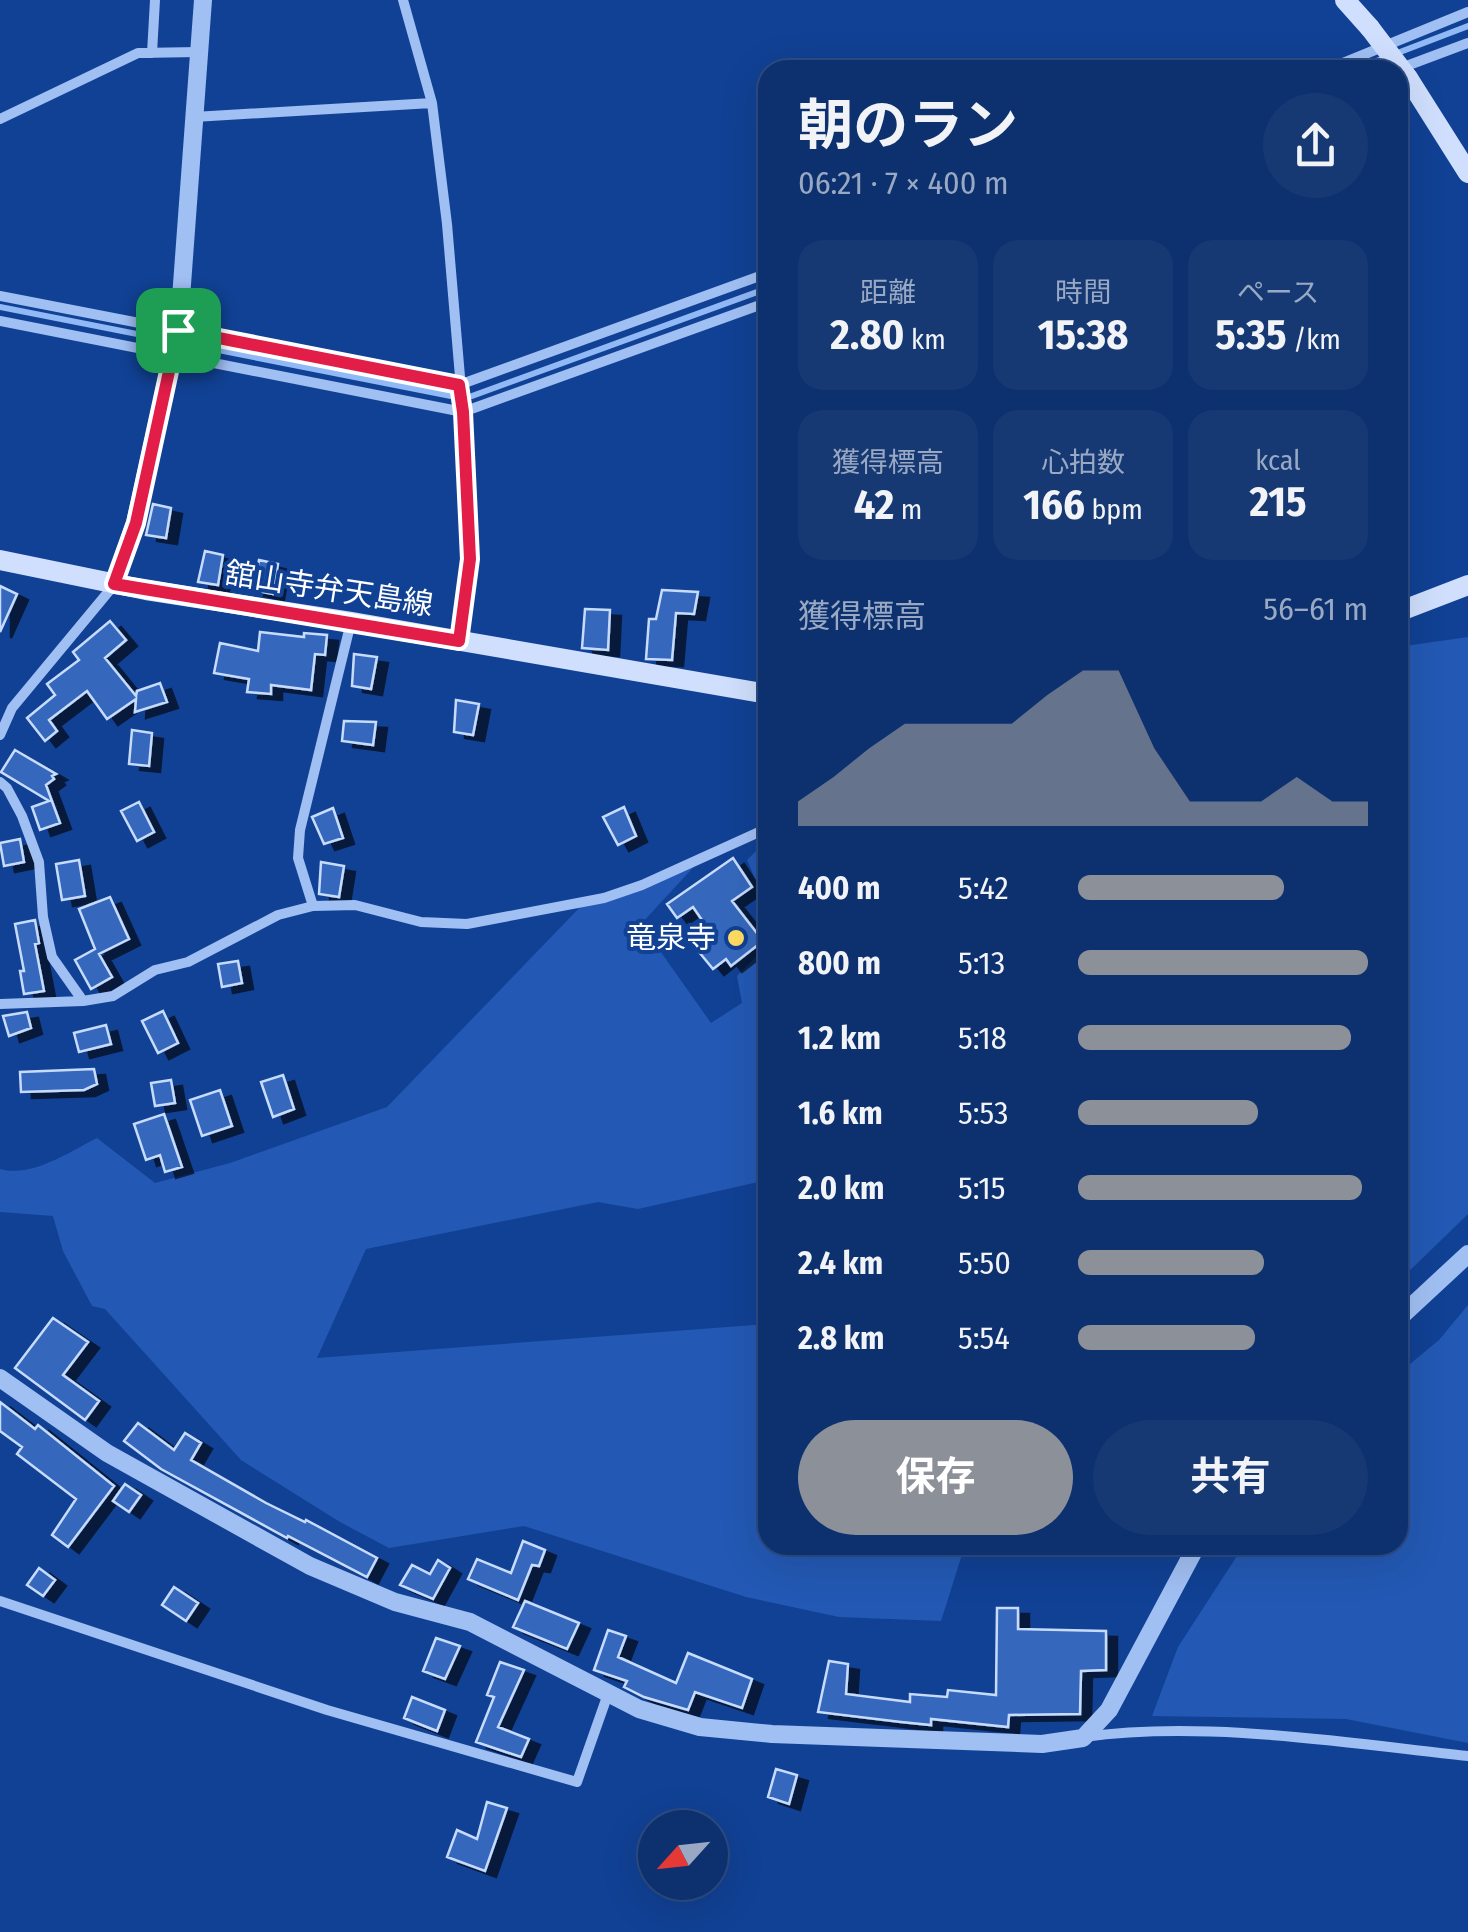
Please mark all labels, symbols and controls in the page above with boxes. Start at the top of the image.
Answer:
text: 朝のラン [798,93,1018,159]
button: share [1263,93,1368,198]
text: 06:21 · 7 × 400 m [798,164,1009,202]
text: 距離 [860,276,916,309]
text: 時間 [1055,276,1111,309]
text: ペース [1237,276,1319,309]
pin [136,288,221,373]
icon: arrive [151,303,206,358]
text: 2.80 [830,310,905,360]
text: 15:38 [1038,310,1128,360]
text: 5:35 [1215,310,1287,360]
text: km [905,323,946,356]
text: /km [1287,323,1341,356]
text: kcal [1255,444,1301,477]
text: 獲得標高 [832,446,944,479]
text: 心拍数 [1041,446,1125,479]
text: 215 [1249,477,1307,527]
text: 42 [854,480,894,530]
text: 166 [1023,480,1085,530]
text: m [894,493,922,526]
text: bpm [1085,493,1143,526]
street label: 舘山寺弁天島線 [222,555,436,623]
text: 56–61 m [1263,590,1368,628]
text: 獲得標高 [798,597,926,635]
text: 400 m [798,869,880,907]
text: 5:42 [958,869,1009,907]
place label: 竜泉寺 [626,920,716,956]
marker: 竜泉寺 [725,927,747,949]
text: 800 m [798,944,881,982]
text: 5:13 [958,944,1005,982]
text: 1.2 km [798,1019,881,1057]
text: 5:18 [958,1019,1007,1057]
text: 1.6 km [798,1094,883,1132]
text: 5:53 [958,1094,1009,1132]
text: 2.0 km [798,1169,885,1207]
text: 5:15 [958,1169,1005,1207]
text: 2.4 km [798,1244,883,1282]
text: 5:50 [958,1244,1011,1282]
text: 2.8 km [798,1319,884,1357]
text: 5:54 [958,1319,1010,1357]
button: 保存 [798,1420,1073,1535]
button: 共有 [1093,1420,1368,1535]
north arrow [638,1810,728,1900]
map controls [638,1810,728,1900]

